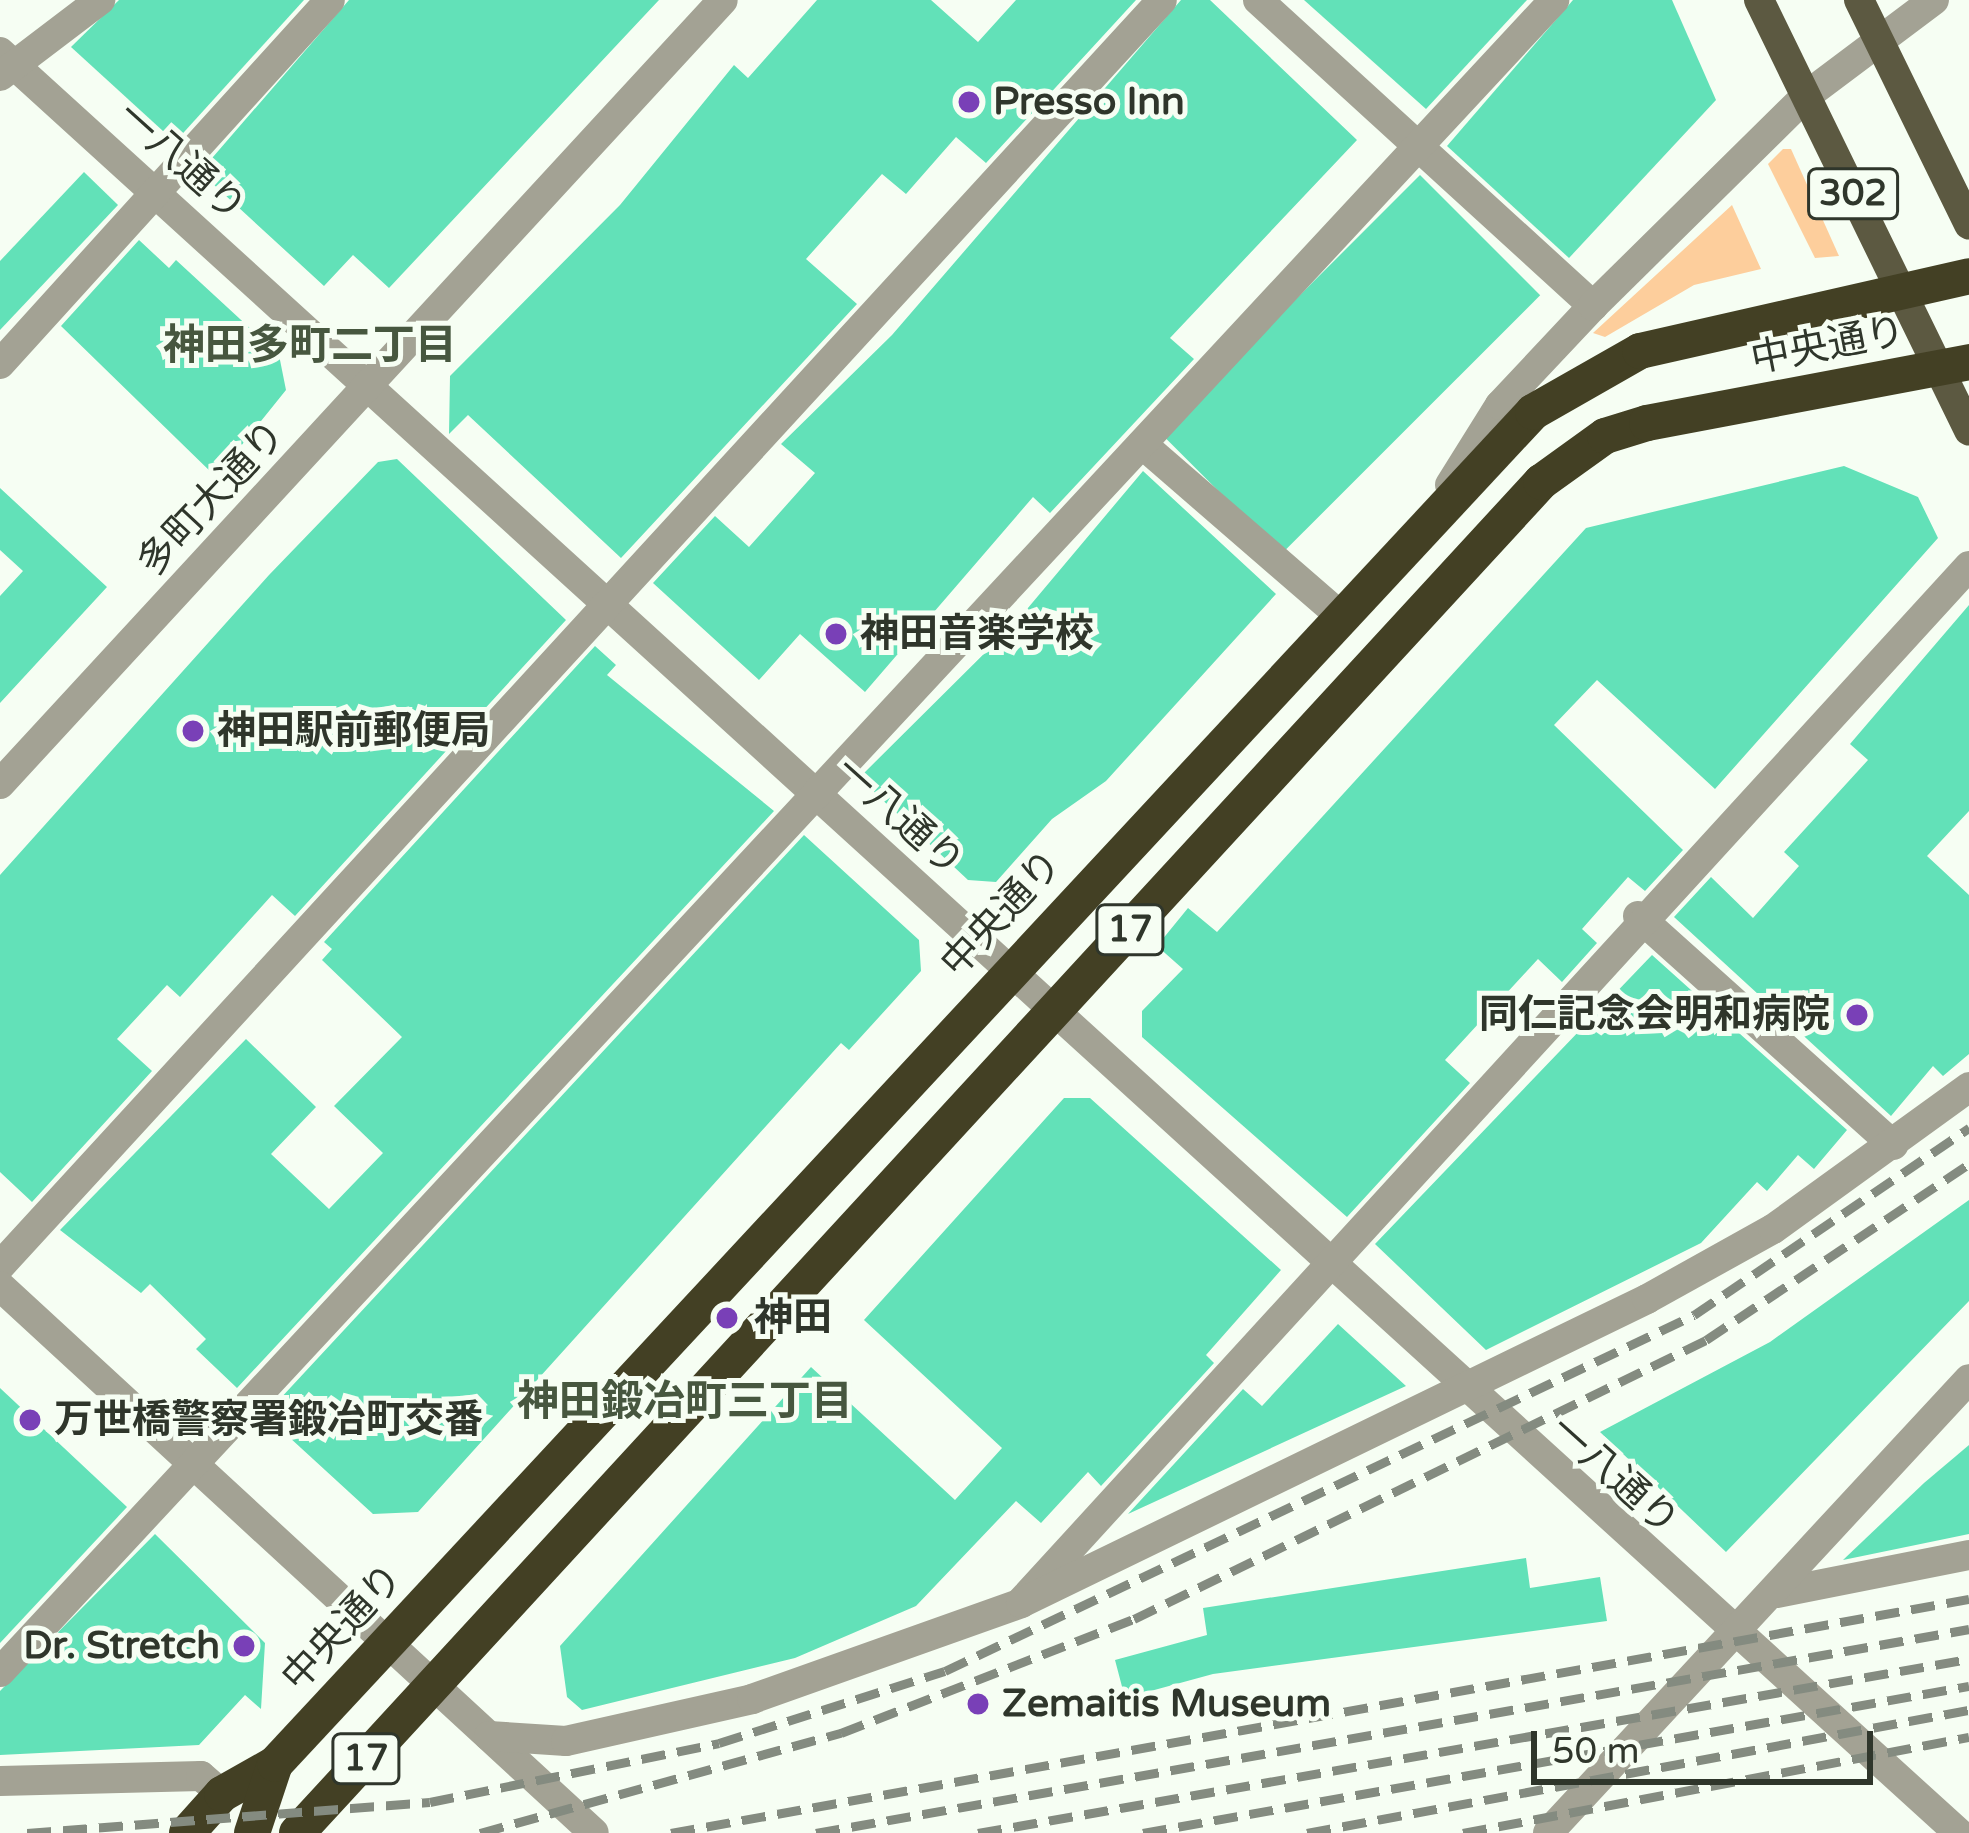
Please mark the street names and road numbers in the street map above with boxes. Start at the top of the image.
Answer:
street label: 一八通り [107,92,255,232]
road number: 302 [1805,164,1901,224]
street label: 中央通り [1747,308,1909,384]
street label: 多町大通り [128,412,296,586]
street label: 一八通り [825,747,973,887]
street label: 中央通り [932,841,1072,987]
road number: 17 [1094,900,1166,960]
street label: 一八通り [1540,1406,1688,1546]
street label: 中央通り [273,1555,413,1701]
road number: 17 [330,1729,402,1789]

